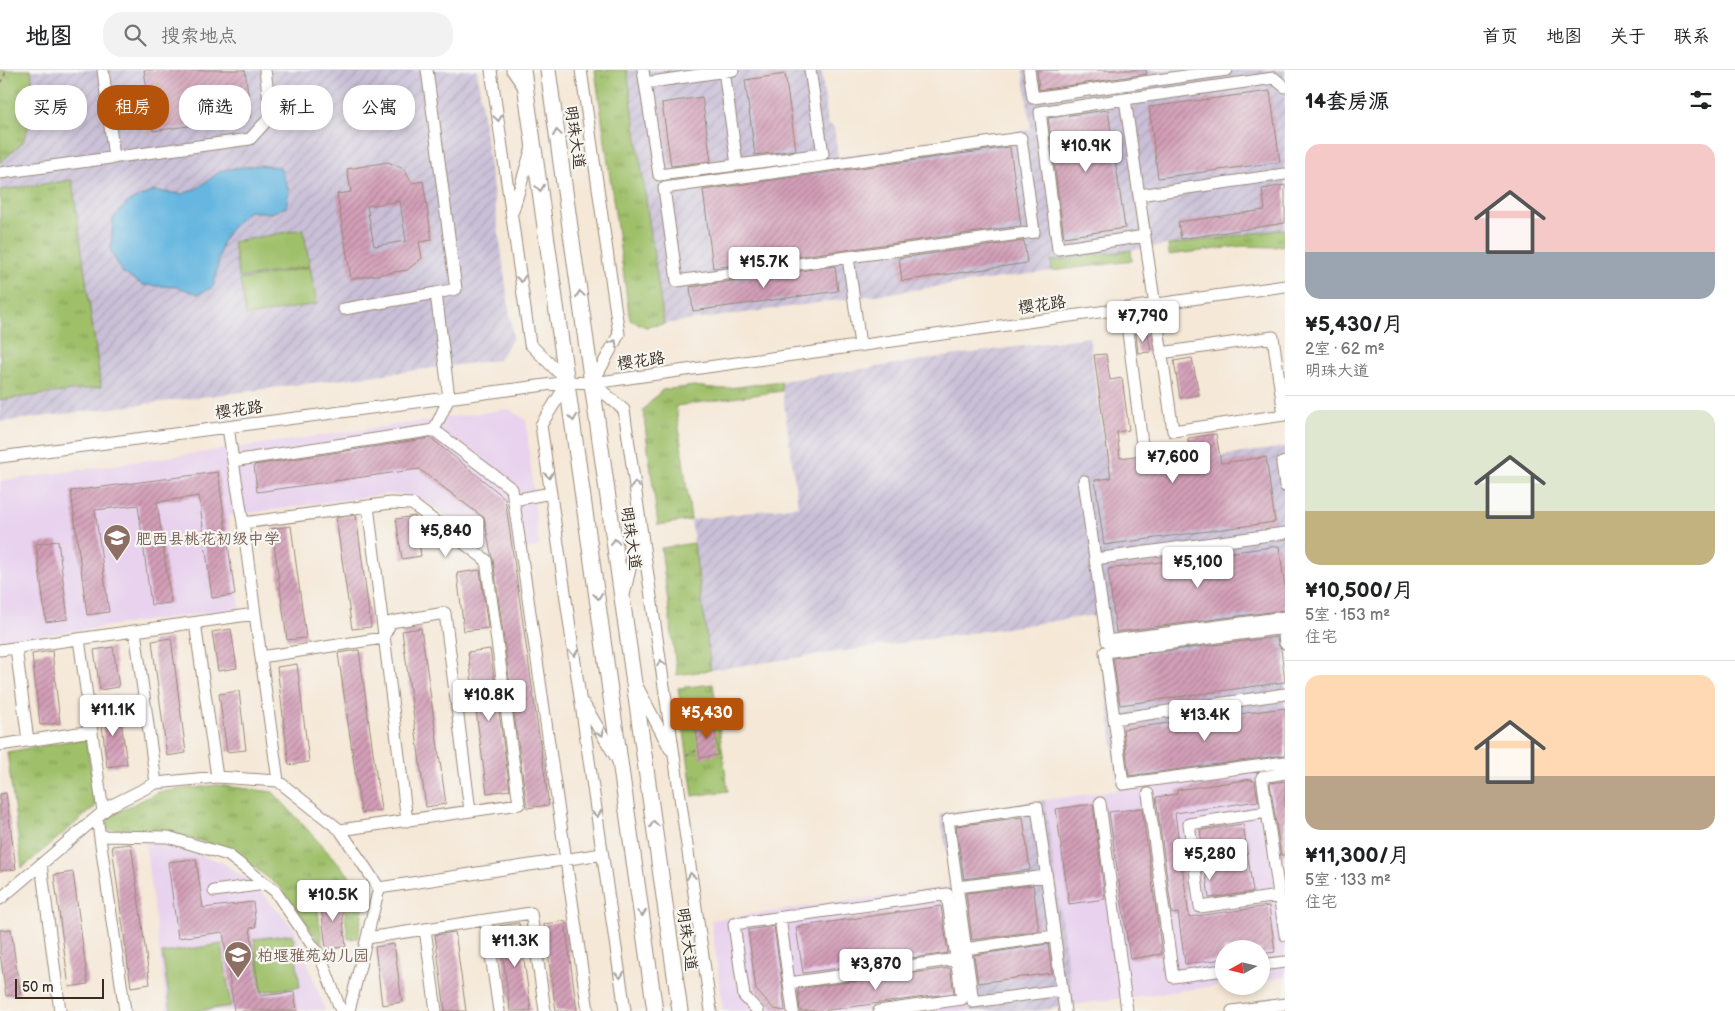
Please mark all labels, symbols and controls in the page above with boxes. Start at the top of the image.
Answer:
search box [103,12,453,57]
icon: search [121,21,149,49]
text: 地图 [25,22,73,51]
text: 搜索地点 [161,25,237,48]
text: 首页 [1482,26,1518,47]
text: 地图 [1546,26,1582,47]
text: 关于 [1610,26,1646,47]
text: 联系 [1674,26,1710,47]
chip: 买房 [15,85,87,130]
chip: 租房 [97,85,169,130]
chip: 筛选 [179,85,251,130]
chip: 新上 [261,85,333,130]
chip: 公寓 [343,85,415,130]
icon: filters [1687,86,1715,114]
text: 14套房源 [1305,89,1389,114]
street label: 明珠大道 [561,104,588,170]
one-way arrow [492,115,503,123]
one-way arrow [553,129,563,138]
pin: ¥10.9K [1045,131,1127,173]
text: ¥10.9K [1061,137,1111,156]
icon: home [1465,177,1555,267]
one-way arrow [534,184,545,192]
pin: ¥15.7K [723,246,805,289]
text: ¥15.7K [739,253,789,272]
one-way arrow [515,275,525,284]
one-way arrow [576,290,586,299]
street label: 樱花路 [1017,293,1067,318]
pin: ¥7,790 [1102,300,1184,343]
text: ¥7,790 [1118,307,1168,326]
text: ¥5,430/月 [1305,312,1403,337]
one-way arrow [608,339,618,348]
text: 2室 · 62 m² [1305,340,1385,359]
street label: 樱花路 [616,349,666,374]
text: 明珠大道 [1305,362,1369,381]
street label: 樱花路 [214,398,264,423]
one-way arrow [567,414,578,422]
pin: ¥7,600 [1132,442,1214,484]
icon: home [1465,442,1555,532]
text: ¥7,600 [1147,448,1199,467]
one-way arrow [543,471,553,479]
one-way arrow [630,481,641,489]
street label: 明珠大道 [617,505,644,571]
pin: ¥5,840 [405,516,487,558]
text: ¥5,840 [420,522,472,541]
school or university icon: 肥西县桃花初级中学 [102,523,132,562]
place label: 肥西县桃花初级中学 [136,530,280,549]
one-way arrow [610,537,621,545]
pin: ¥5,100 [1157,546,1239,589]
text: ¥5,100 [1173,553,1223,572]
text: ¥10,500/月 [1305,578,1414,603]
one-way arrow [592,592,602,600]
text: 5室 · 153 m² [1305,606,1390,625]
text: 住宅 [1305,628,1337,647]
one-way arrow [568,650,579,658]
one-way arrow [656,659,666,668]
pin: ¥10.8K [448,680,530,722]
text: ¥10.8K [464,686,514,705]
pin: ¥11.1K [72,694,154,737]
pin: ¥5,430 [666,698,748,740]
pin: ¥13.4K [1164,700,1246,742]
text: ¥11.1K [91,701,135,720]
text: ¥5,430 [681,704,733,723]
text: ¥13.4K [1180,706,1230,725]
icon: home [1465,707,1555,797]
one-way arrow [594,727,604,736]
one-way arrow [591,811,602,819]
one-way arrow [650,820,660,828]
pin: ¥5,280 [1169,838,1251,881]
text: ¥11,300/月 [1305,843,1410,868]
text: ¥5,280 [1184,845,1236,864]
text: 5室 · 133 m² [1305,871,1391,890]
one-way arrow [686,872,697,880]
pin: ¥10.5K [292,880,374,922]
text: ¥10.5K [308,886,358,905]
text: 住宅 [1305,893,1337,912]
street label: 明珠大道 [673,906,700,972]
one-way arrow [636,909,646,917]
pin: ¥11.3K [474,926,556,968]
text: ¥11.3K [491,932,539,951]
school or university icon: 柏堰雅苑幼儿园 [223,940,253,979]
north arrow [1215,940,1270,995]
map controls [1215,940,1270,995]
place label: 柏堰雅苑幼儿园 [257,947,369,966]
pin: ¥3,870 [835,948,917,991]
text: ¥3,870 [850,955,902,974]
one-way arrow [614,971,625,979]
scale bar [15,976,104,999]
text: 50 m [22,979,54,996]

